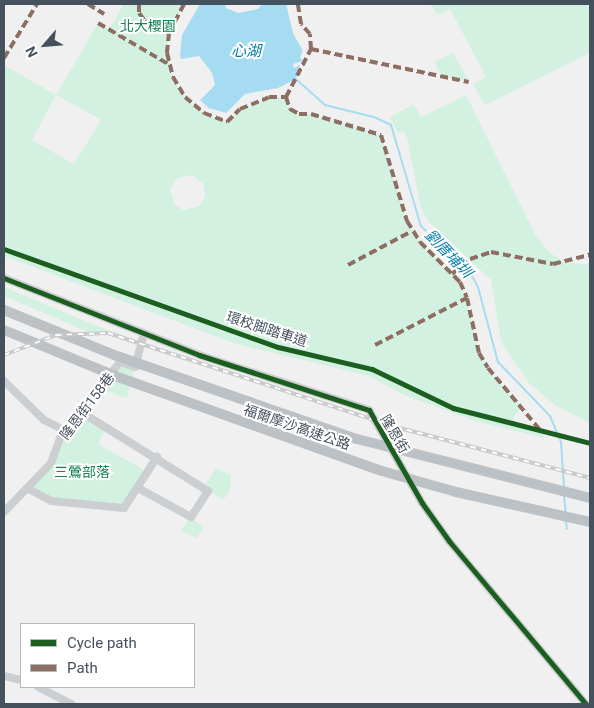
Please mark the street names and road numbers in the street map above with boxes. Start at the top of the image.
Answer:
street label: 環校脚踏車道 [224,308,310,350]
street label: 隆恩街158巷 [56,369,118,443]
street label: 福爾摩沙高速公路 [241,401,353,453]
street label: 隆恩街 [377,412,413,456]

